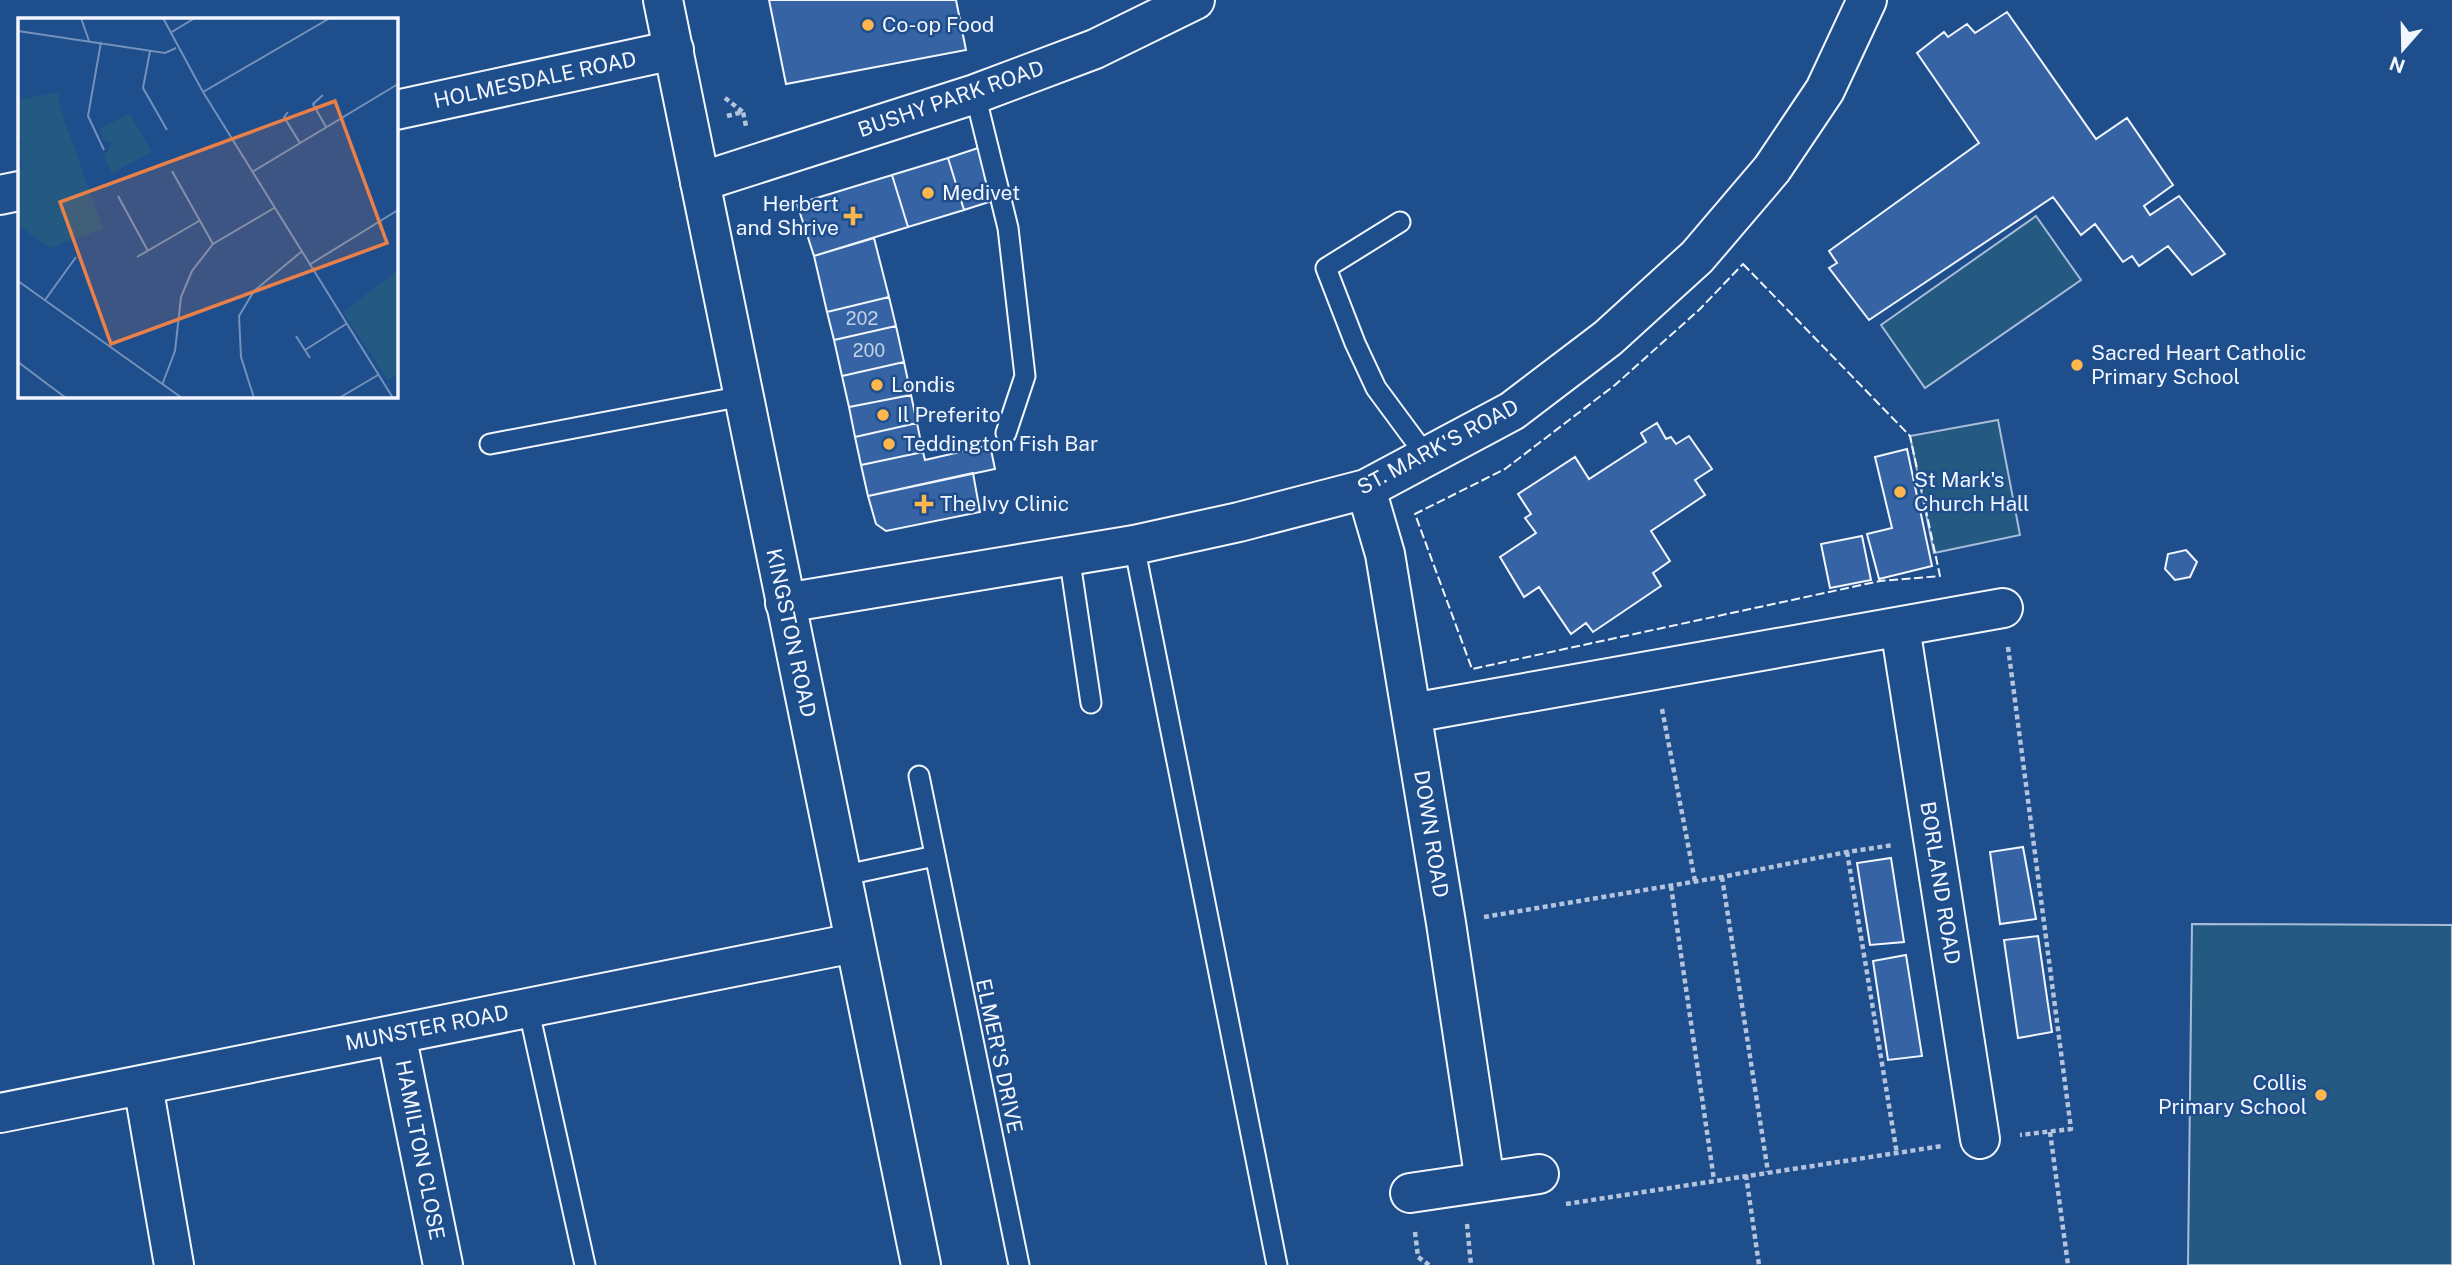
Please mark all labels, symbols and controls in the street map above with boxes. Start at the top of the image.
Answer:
place label: Co-op Food [882,12,994,37]
north arrow [2368,14,2438,84]
marker: Co-op Food [860,17,876,33]
inset map [18,18,397,397]
street label: HOLMESDALE ROAD [431,46,639,113]
text: N [2386,52,2408,78]
street label: BUSHY PARK ROAD [854,55,1047,142]
place label: Medivet [942,180,1020,205]
marker: Medivet [920,185,936,201]
place label: Herbert and Shrive [736,191,839,240]
marker: Herbert and Shrive [845,208,861,224]
house number: 202 [846,308,878,329]
house number: 200 [853,340,885,361]
place label: Sacred Heart Catholic Primary School [2091,340,2306,389]
marker: Sacred Heart Catholic Primary School [2069,357,2085,373]
place label: Londis [891,372,955,397]
marker: Londis [869,377,885,393]
street label: ST. MARK'S ROAD [1353,394,1523,500]
place label: Il Preferito [897,402,1001,427]
marker: Il Preferito [875,407,891,423]
place label: Teddington Fish Bar [903,431,1098,456]
marker: Teddington Fish Bar [881,436,897,452]
place label: St Mark's Church Hall [1914,467,2029,516]
marker: St Mark's Church Hall [1892,484,1908,500]
place label: The Ivy Clinic [940,491,1069,516]
marker: The Ivy Clinic [914,494,934,514]
street label: KINGSTON ROAD [761,546,822,720]
street label: DOWN ROAD [1409,768,1454,899]
street label: BORLAND ROAD [1915,800,1966,966]
street label: ELMER'S DRIVE [971,976,1028,1136]
street label: MUNSTER ROAD [343,999,511,1056]
street label: HAMILTON CLOSE [391,1058,450,1242]
place label: Collis Primary School [2158,1070,2307,1119]
marker: Collis Primary School [2313,1087,2329,1103]

